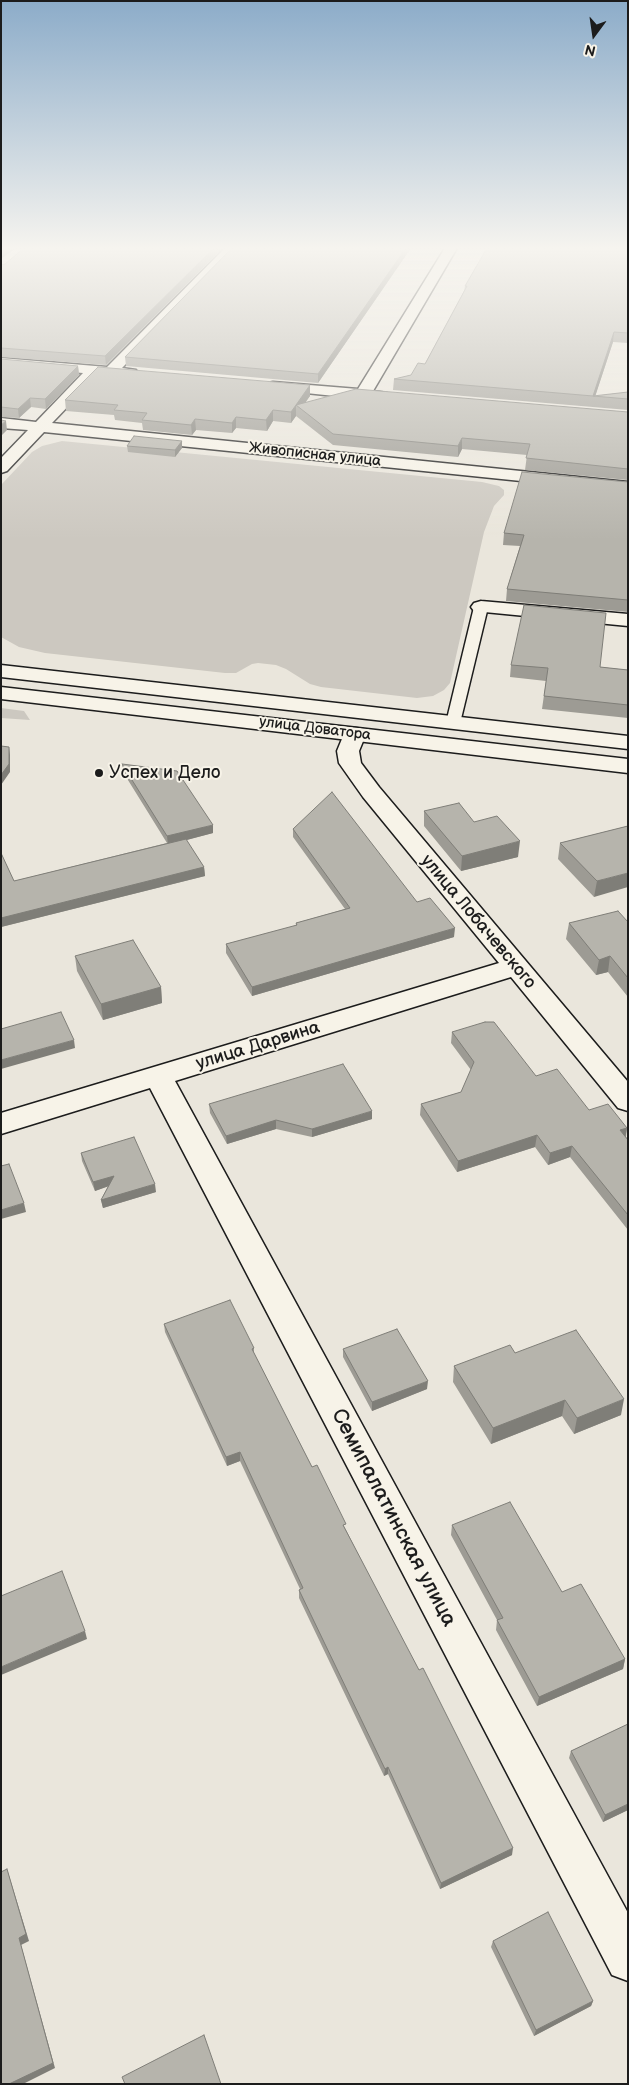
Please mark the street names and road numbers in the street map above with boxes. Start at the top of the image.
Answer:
street label: Живописная улица [248,439,382,471]
street label: улица Доватора [258,713,372,745]
street label: улица Лобачевского [416,851,540,993]
street label: улица Дарвина [193,1017,323,1075]
street label: Семипалатинская улица [325,1405,461,1631]

